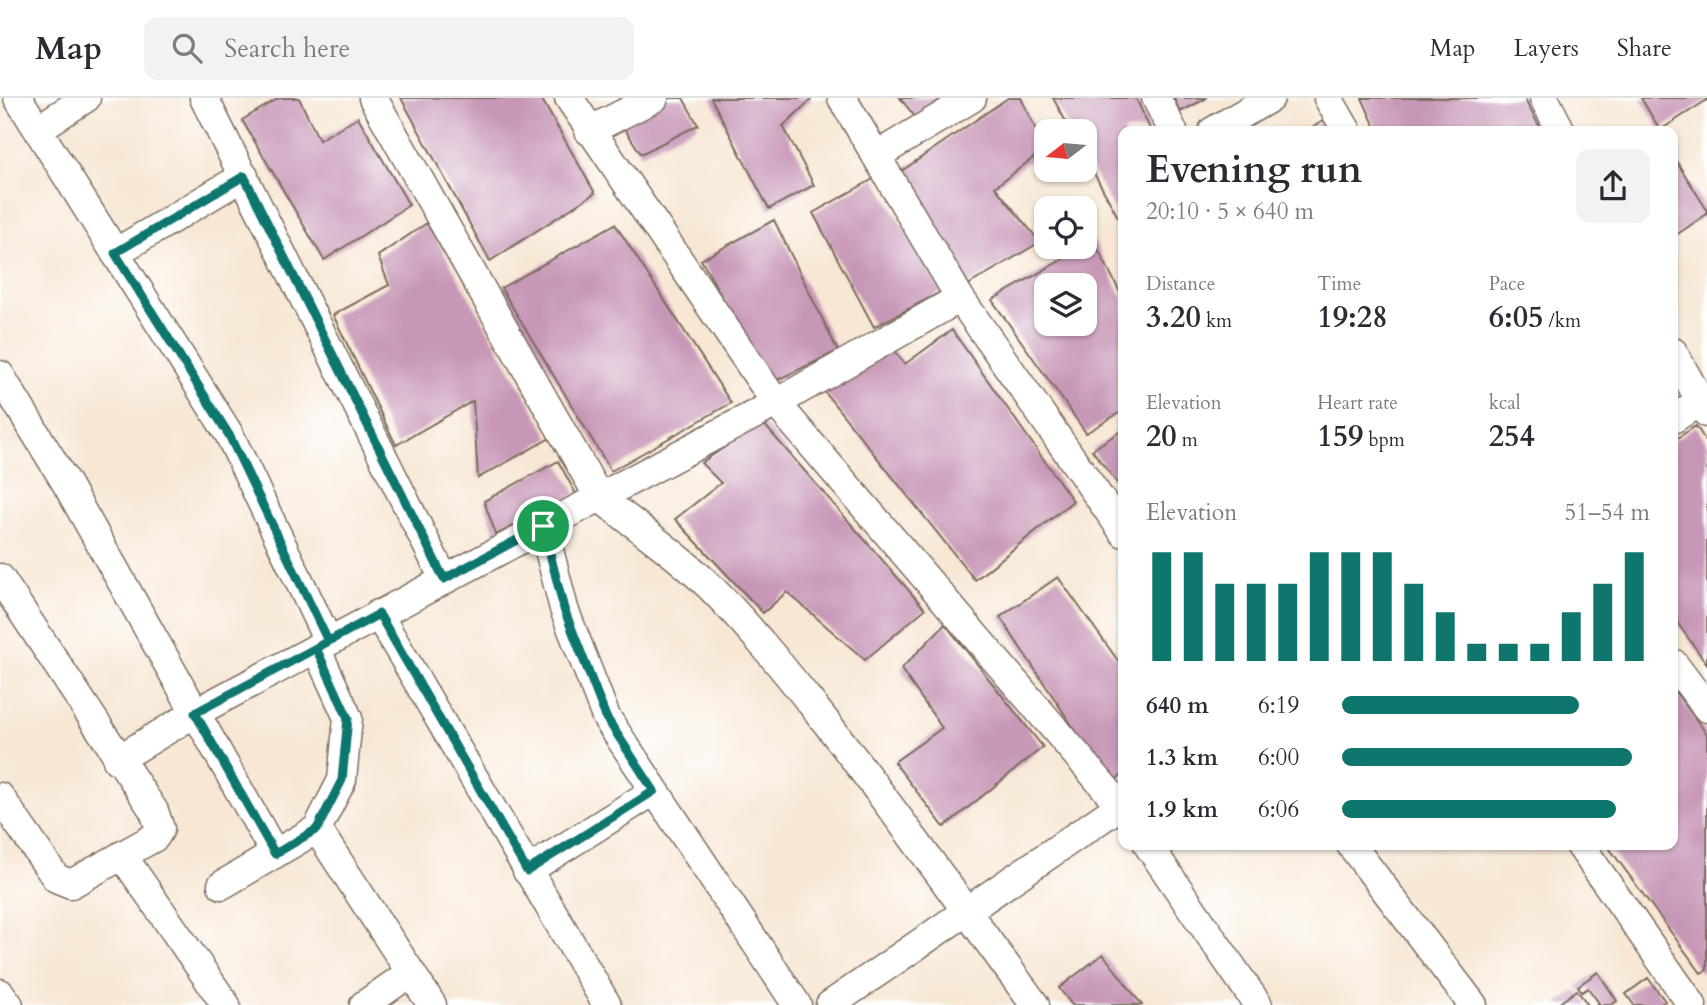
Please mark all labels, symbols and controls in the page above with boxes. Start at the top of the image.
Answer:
search box [144,17,634,80]
text: Map [35,26,102,71]
icon: search [168,29,206,67]
text: Search here [224,31,350,66]
text: Map [1430,32,1476,65]
text: Layers [1514,32,1579,65]
text: Share [1617,32,1672,65]
north arrow [1034,119,1097,182]
map controls [1034,119,1097,336]
text: Evening run [1146,144,1362,196]
button: share [1576,149,1650,223]
button: locate [1034,196,1097,259]
text: 20:10 · 5 × 640 m [1146,196,1314,227]
text: Distance [1146,271,1215,297]
text: Time [1317,271,1361,297]
text: Pace [1489,271,1525,297]
button: layers [1034,273,1097,336]
text: 3.20 [1146,297,1201,338]
text: 19:28 [1317,297,1388,338]
text: 6:05 [1489,297,1543,338]
text: km [1201,308,1232,334]
text: /km [1543,308,1581,334]
text: Elevation [1146,390,1221,416]
text: Heart rate [1317,390,1398,416]
text: kcal [1489,390,1521,416]
text: 20 [1146,416,1177,457]
text: 159 [1317,416,1363,457]
text: 254 [1489,416,1535,457]
text: m [1177,427,1198,453]
text: bpm [1363,427,1405,453]
pin [513,496,573,556]
text: Elevation [1146,497,1237,528]
text: 51–54 m [1565,497,1650,528]
icon: arrive [524,507,562,545]
text: 640 m [1146,690,1209,721]
text: 6:19 [1258,690,1299,721]
text: 1.3 km [1146,742,1218,773]
text: 6:00 [1258,742,1299,773]
text: 1.9 km [1146,794,1218,825]
text: 6:06 [1258,794,1299,825]

